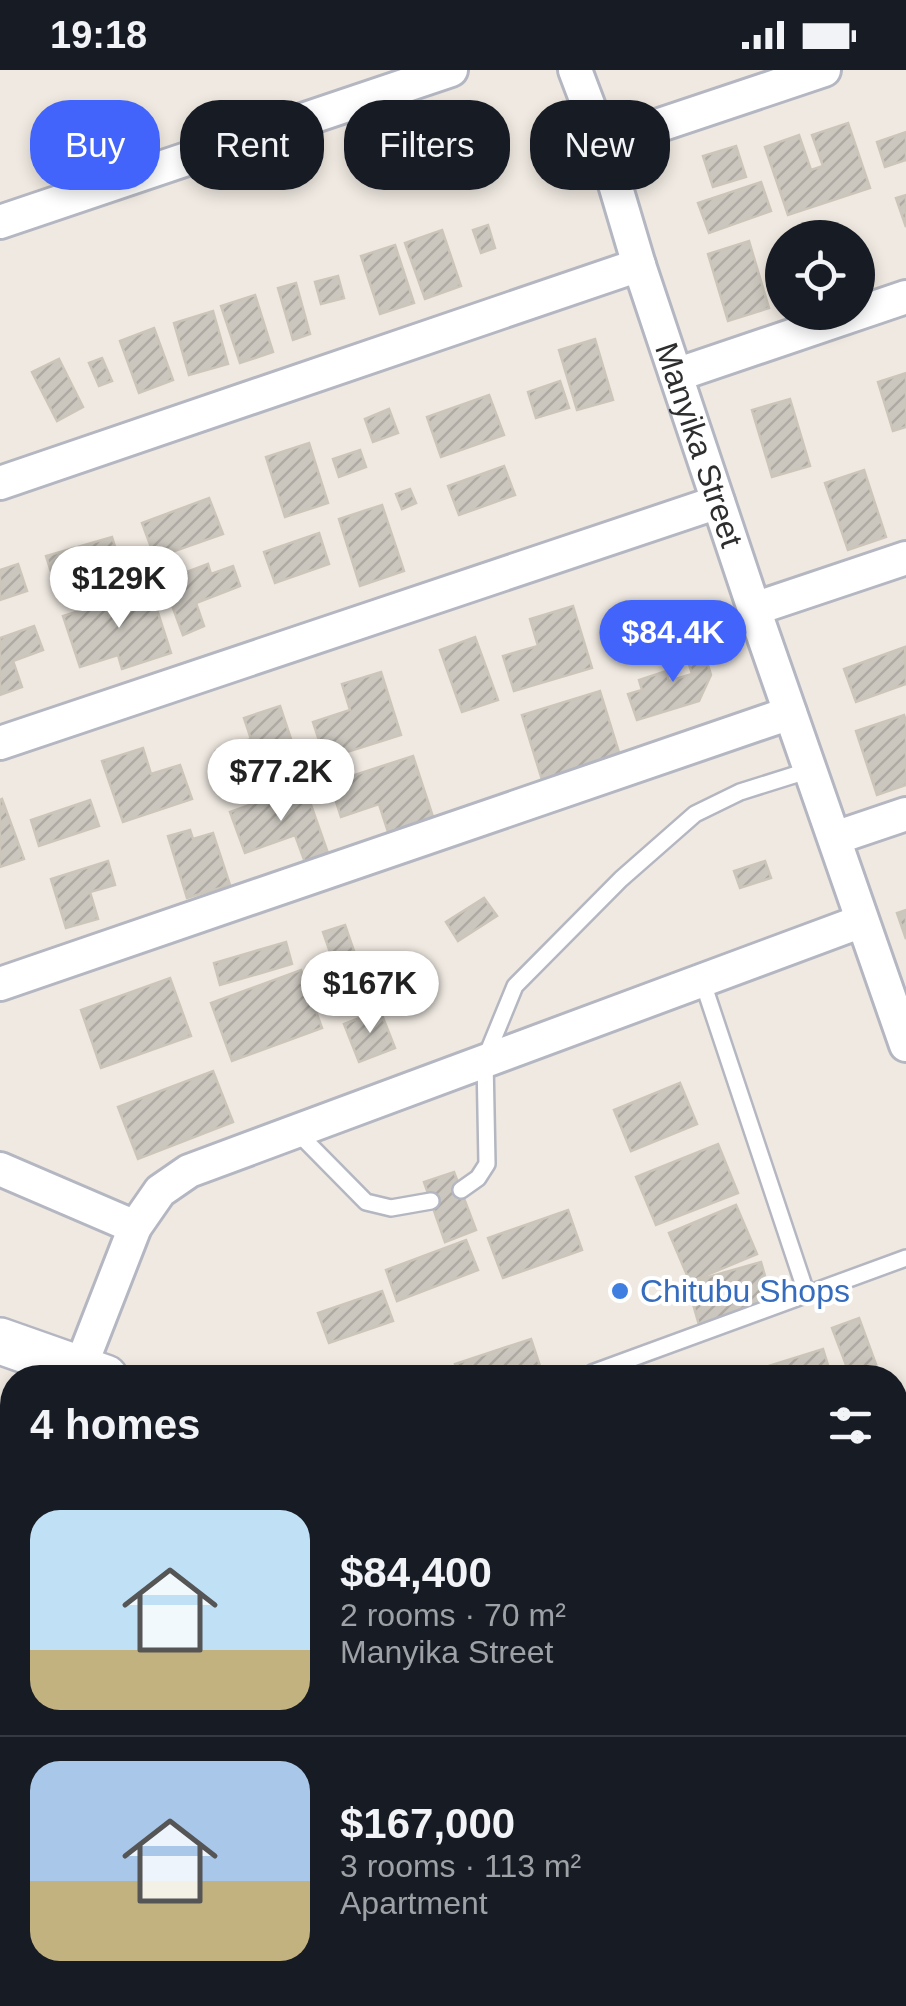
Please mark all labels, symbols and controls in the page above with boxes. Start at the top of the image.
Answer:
text: 19:18 [50,14,147,56]
chip: Buy [30,100,160,190]
chip: Rent [180,100,324,190]
chip: Filters [344,100,510,190]
chip: New [530,100,670,190]
map controls [765,220,875,330]
button: locate [765,220,875,330]
street label: Manyika Street [648,338,750,552]
pin: $129K [49,546,189,631]
text: $129K [72,560,166,596]
pin: $84.4K [592,600,754,685]
text: $84.4K [621,614,725,650]
pin: $77.2K [200,739,362,824]
text: $77.2K [229,753,333,789]
pin: $167K [300,951,440,1036]
text: $167K [323,965,417,1001]
place label: Chitubu Shops [640,1273,850,1309]
marker: Chitubu Shops [609,1280,631,1302]
icon: filters [823,1398,878,1453]
text: 4 homes [30,1401,200,1448]
text: $84,400 [340,1549,492,1596]
icon: home [110,1550,230,1670]
text: 2 rooms · 70 m² [340,1597,566,1633]
text: Manyika Street [340,1634,553,1670]
text: $167,000 [340,1800,515,1847]
icon: home [110,1801,230,1921]
text: 3 rooms · 113 m² [340,1848,581,1884]
text: Apartment [340,1885,488,1921]

